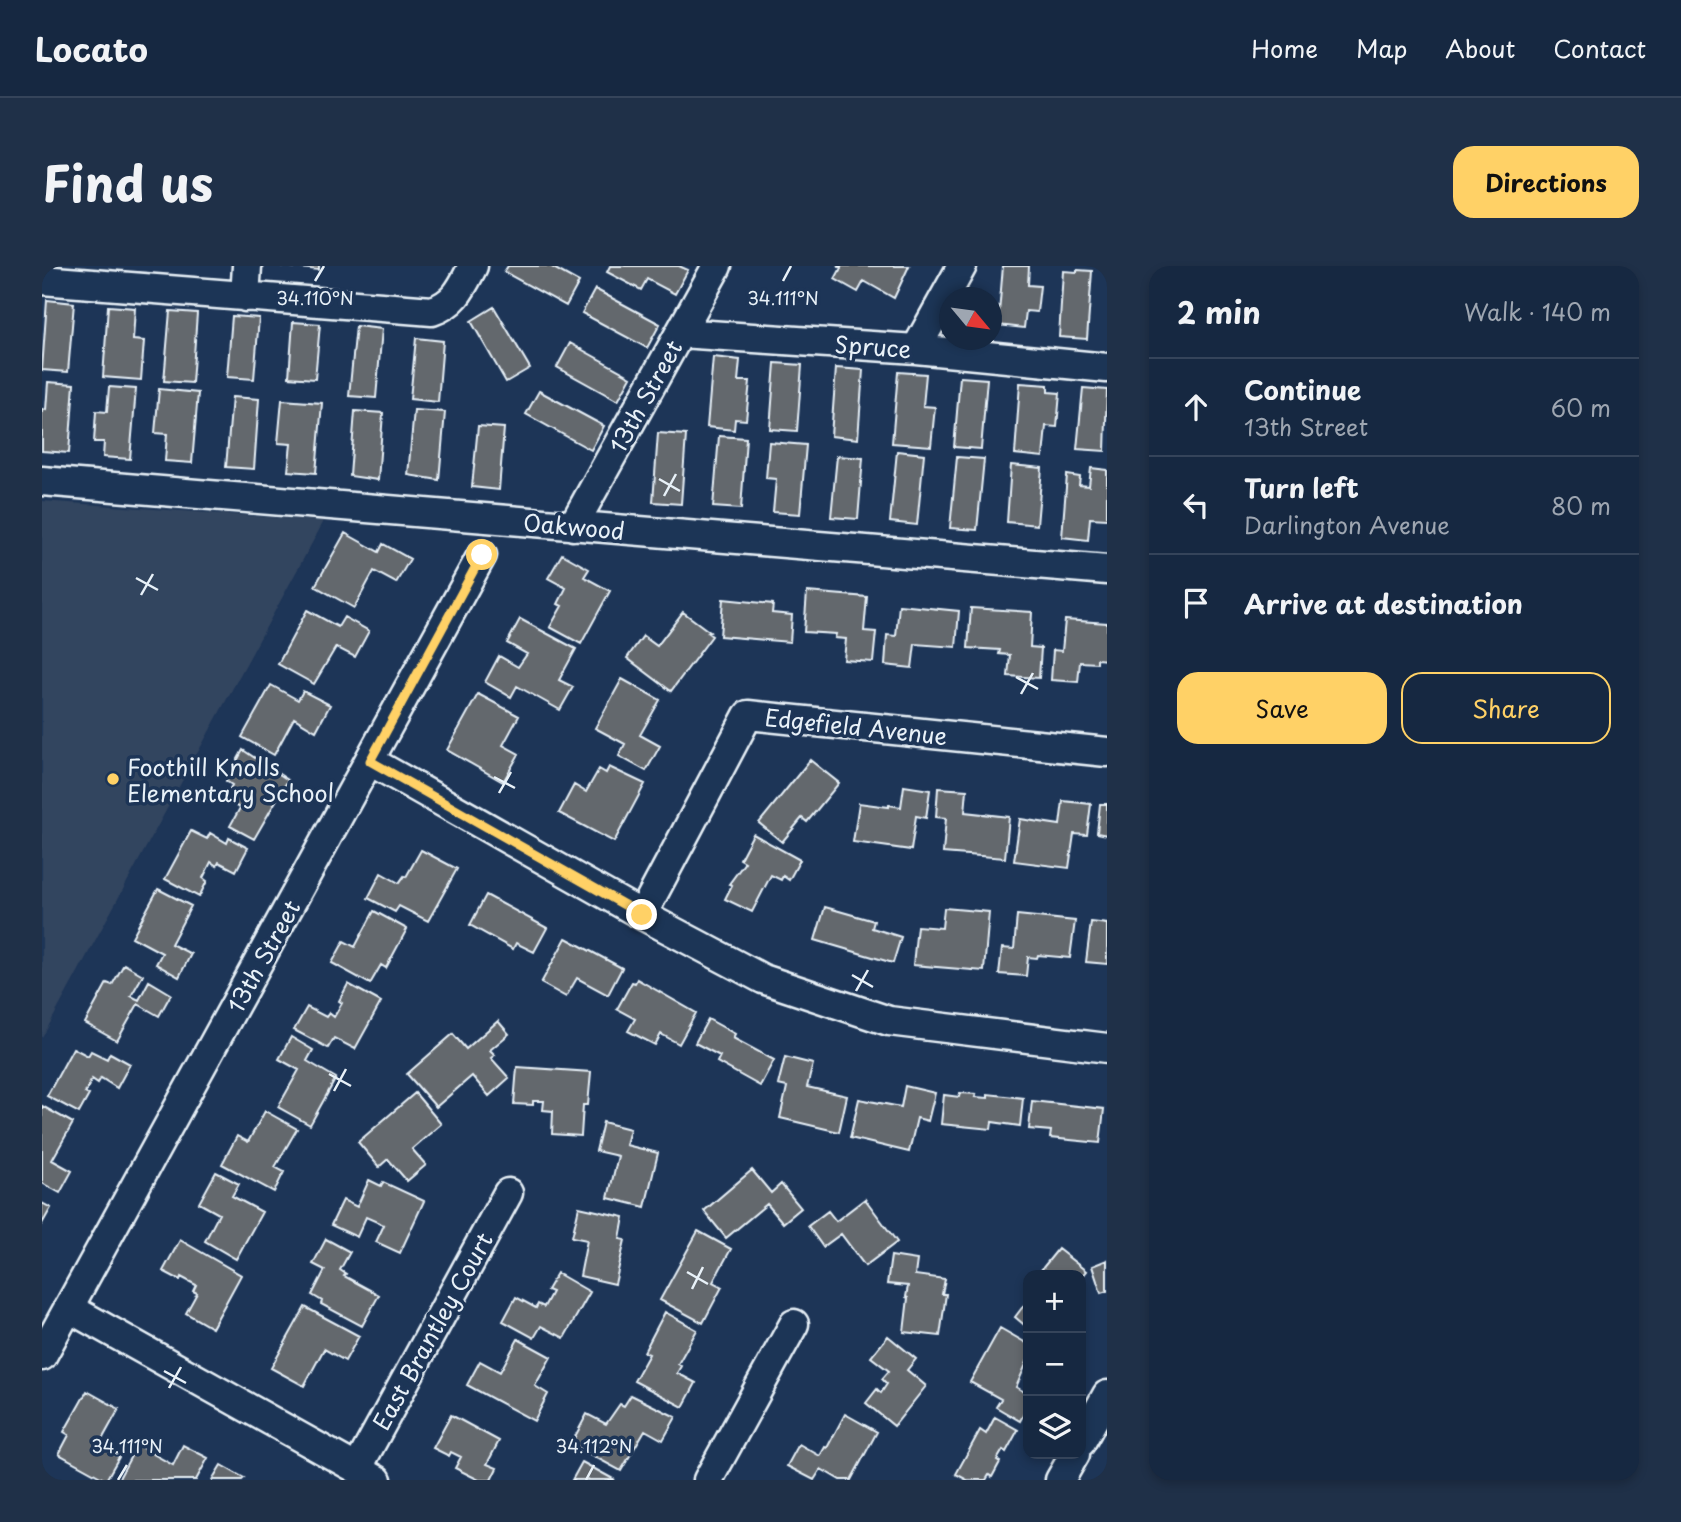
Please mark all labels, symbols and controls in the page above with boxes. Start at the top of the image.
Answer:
text: Locato [35,23,148,73]
text: Home [1251,30,1318,66]
text: Map [1356,30,1407,66]
text: About [1445,30,1515,66]
text: Contact [1553,30,1646,66]
text: Find us [42,145,213,219]
button: Directions [1453,146,1639,218]
text: 34.110°N [276,284,354,311]
text: 34.111°N [747,284,819,311]
north arrow [939,287,1002,350]
text: 2 min [1177,289,1261,334]
text: Walk · 140 m [1464,294,1611,329]
street label: Spruce [834,326,912,366]
street label: 13th Street [600,333,690,459]
text: Continue [1244,370,1361,409]
icon: ahead [1177,388,1215,426]
text: 60 m [1551,390,1611,425]
text: 13th Street [1244,409,1368,444]
text: Turn left [1244,468,1359,507]
icon: left [1177,486,1215,524]
text: 80 m [1551,488,1611,523]
street label: Oakwood [522,504,626,548]
text: Darlington Avenue [1244,507,1450,542]
route start [466,539,497,570]
icon: arrive [1177,584,1215,622]
text: Arrive at destination [1244,584,1523,623]
button: Save [1177,672,1387,744]
button: Share [1401,672,1611,744]
street label: Edgefield Avenue [763,699,949,753]
place label: Foothill Knolls Elementary School [127,749,334,810]
marker: Foothill Knolls Elementary School [105,771,121,787]
street label: 13th Street [218,893,308,1019]
route end [626,899,657,930]
street label: East Brantley Court [363,1226,501,1436]
map controls [1023,1270,1086,1459]
button: + [1023,1270,1086,1333]
button: − [1023,1333,1086,1396]
button: layers [1023,1396,1086,1459]
text: 34.111°N [91,1432,163,1459]
text: 34.112°N [555,1432,633,1459]

